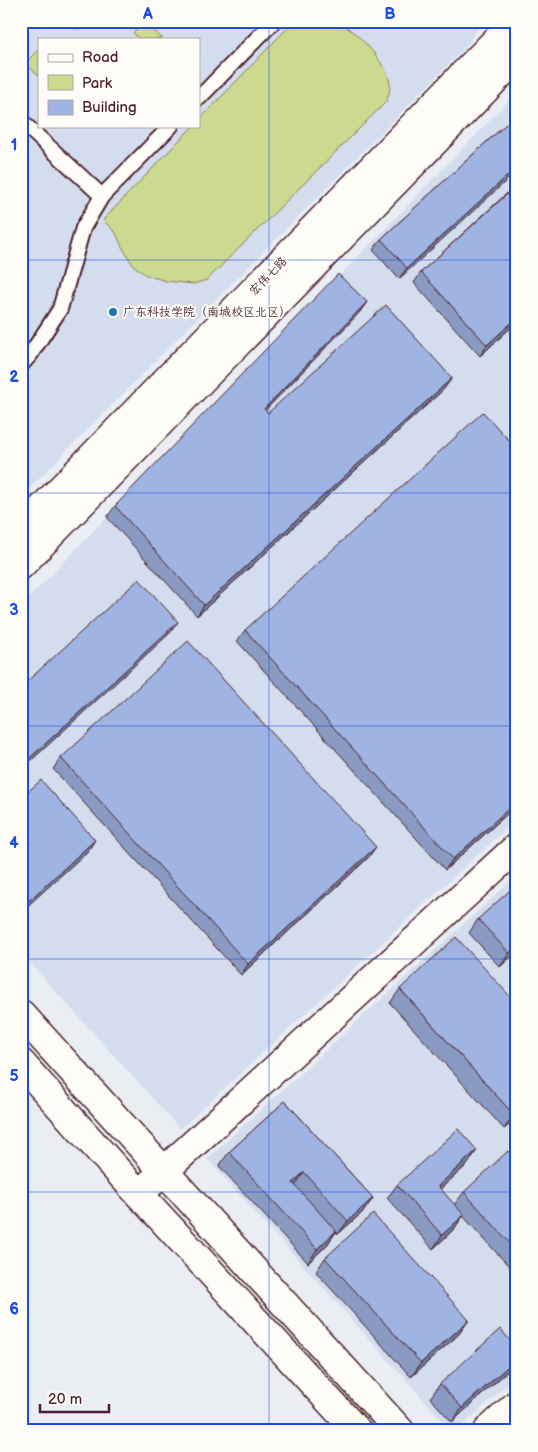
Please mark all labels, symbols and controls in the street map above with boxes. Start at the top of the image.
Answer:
text: A [142,5,153,24]
text: B [384,5,396,24]
legend [38,38,200,128]
text: Road [82,48,118,67]
text: Park [82,74,113,93]
text: Building [82,98,137,117]
text: 1 [11,136,17,155]
street label: 宏伟七路 [246,254,290,299]
place label: 广东科技学院（南城校区北区） [123,305,291,320]
marker: 广东科技学院（南城校区北区） [107,306,119,318]
text: 2 [9,368,19,387]
text: 3 [9,601,19,620]
text: 4 [9,834,19,853]
text: 5 [9,1067,19,1086]
text: 6 [9,1300,19,1319]
scale bar [40,1382,109,1414]
text: 20 m [48,1390,82,1409]

